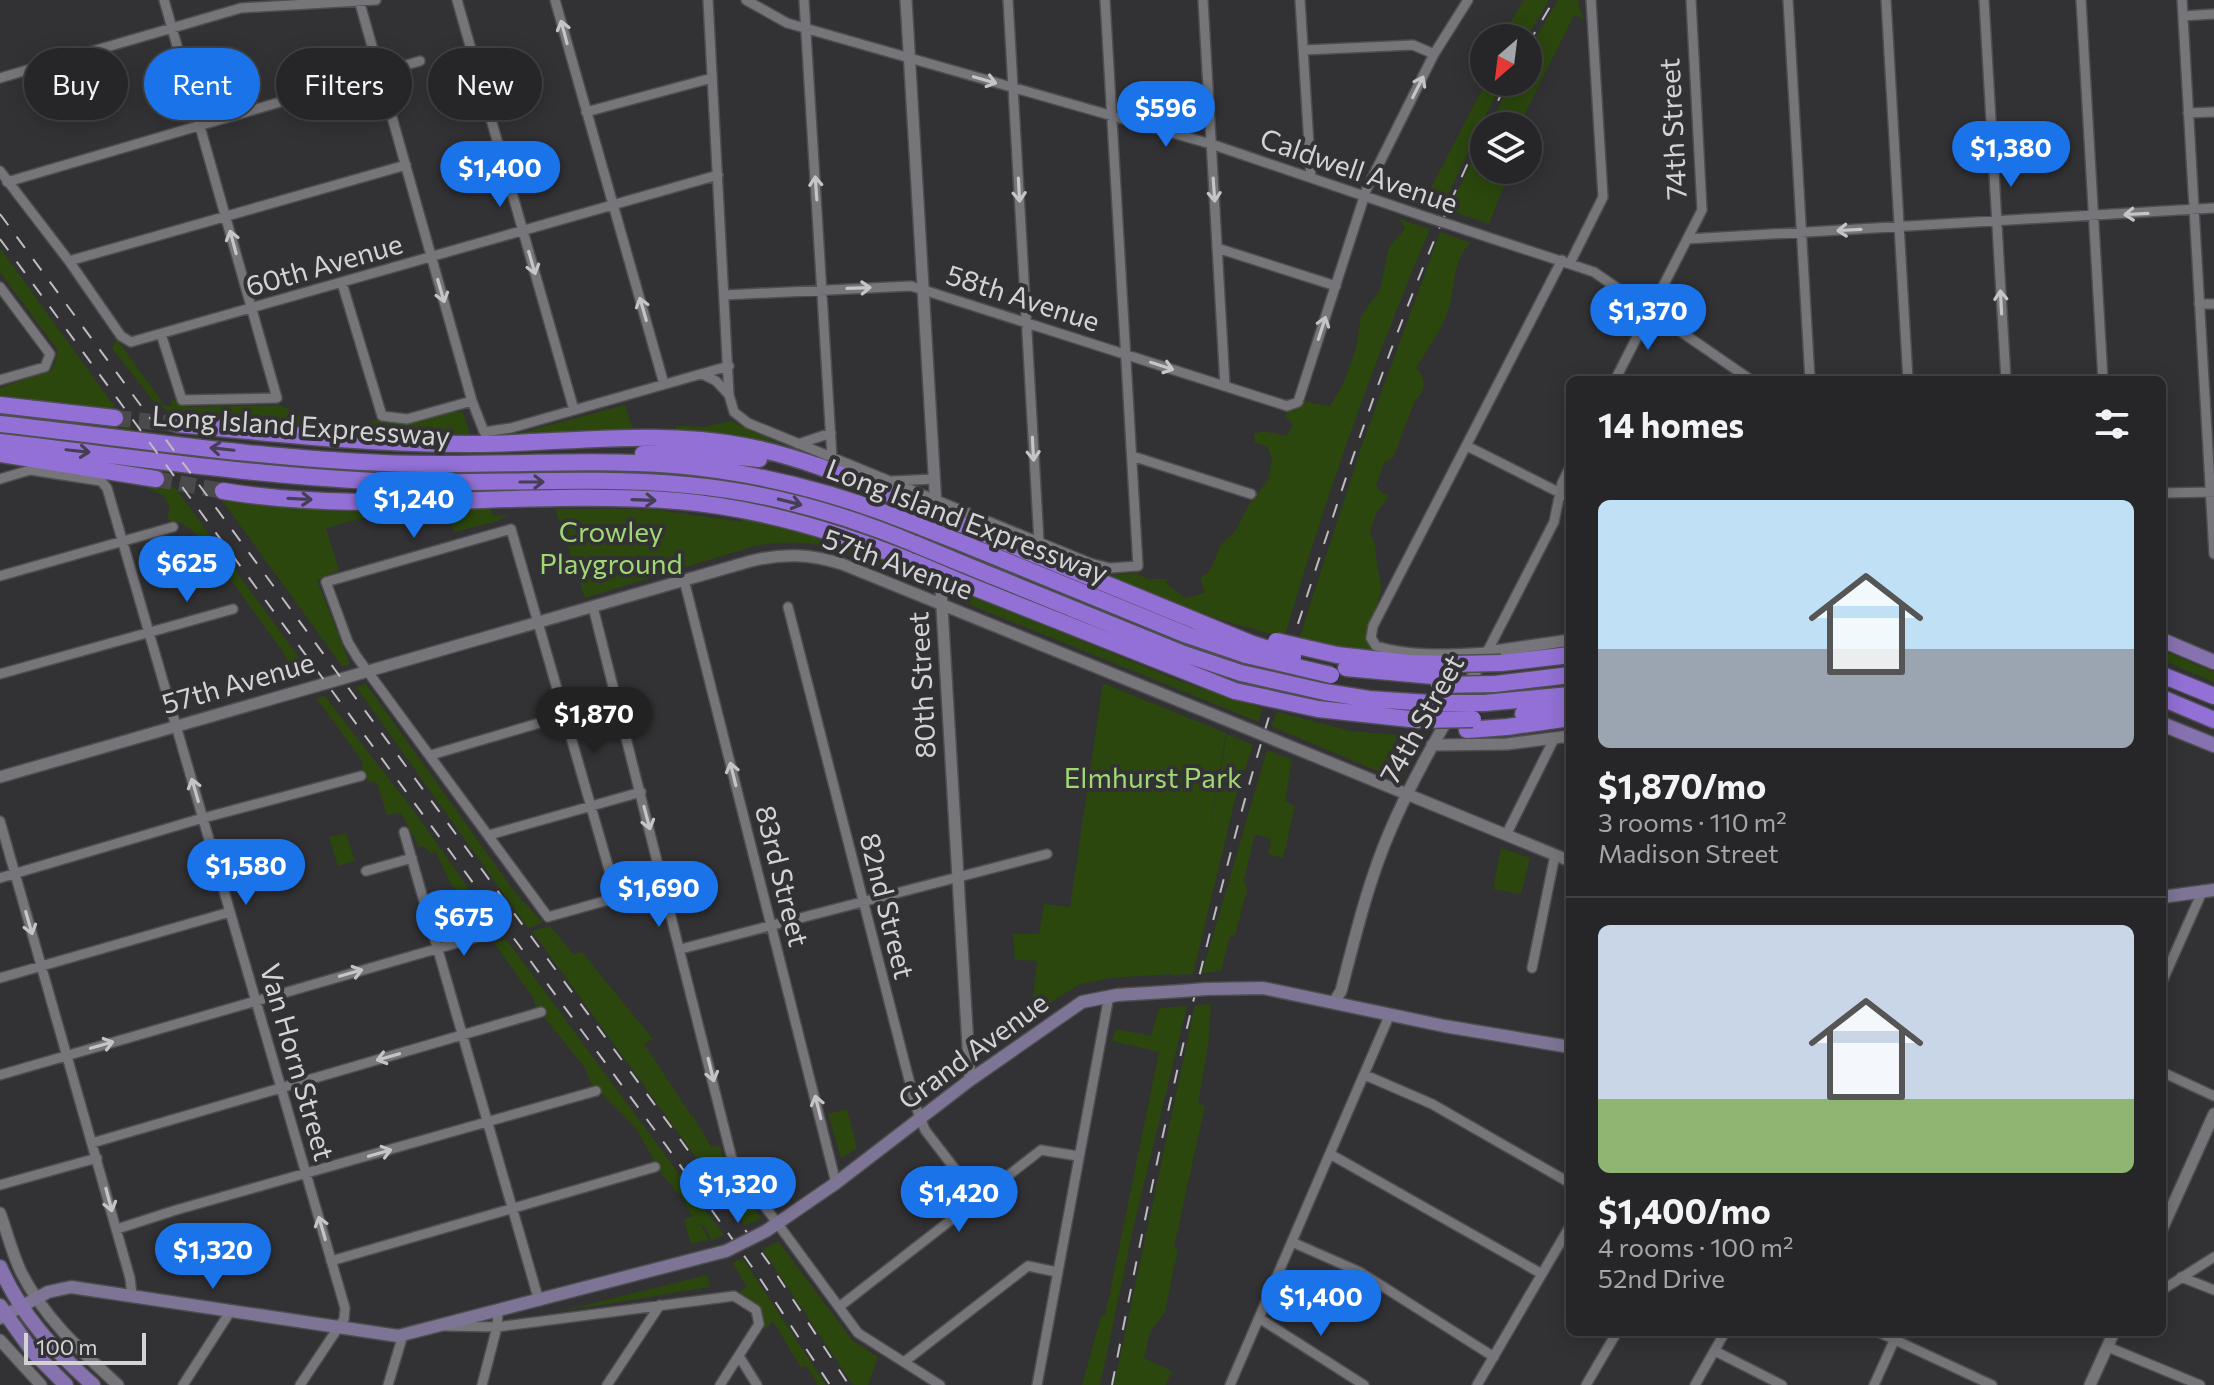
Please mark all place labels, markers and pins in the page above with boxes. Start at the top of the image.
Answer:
pin: $596 [1119,81,1213,149]
pin: $1,380 [1946,121,2076,189]
pin: $1,400 [435,141,565,209]
pin: $1,370 [1583,284,1713,352]
pin: $1,240 [349,472,479,540]
pin: $625 [140,536,234,604]
pin: $1,870 [529,687,659,755]
pin: $1,580 [181,839,311,907]
pin: $1,690 [594,861,724,929]
pin: $675 [417,890,511,958]
pin: $1,320 [673,1157,803,1225]
pin: $1,420 [894,1166,1024,1234]
pin: $1,320 [148,1223,278,1291]
pin: $1,400 [1256,1270,1386,1338]

